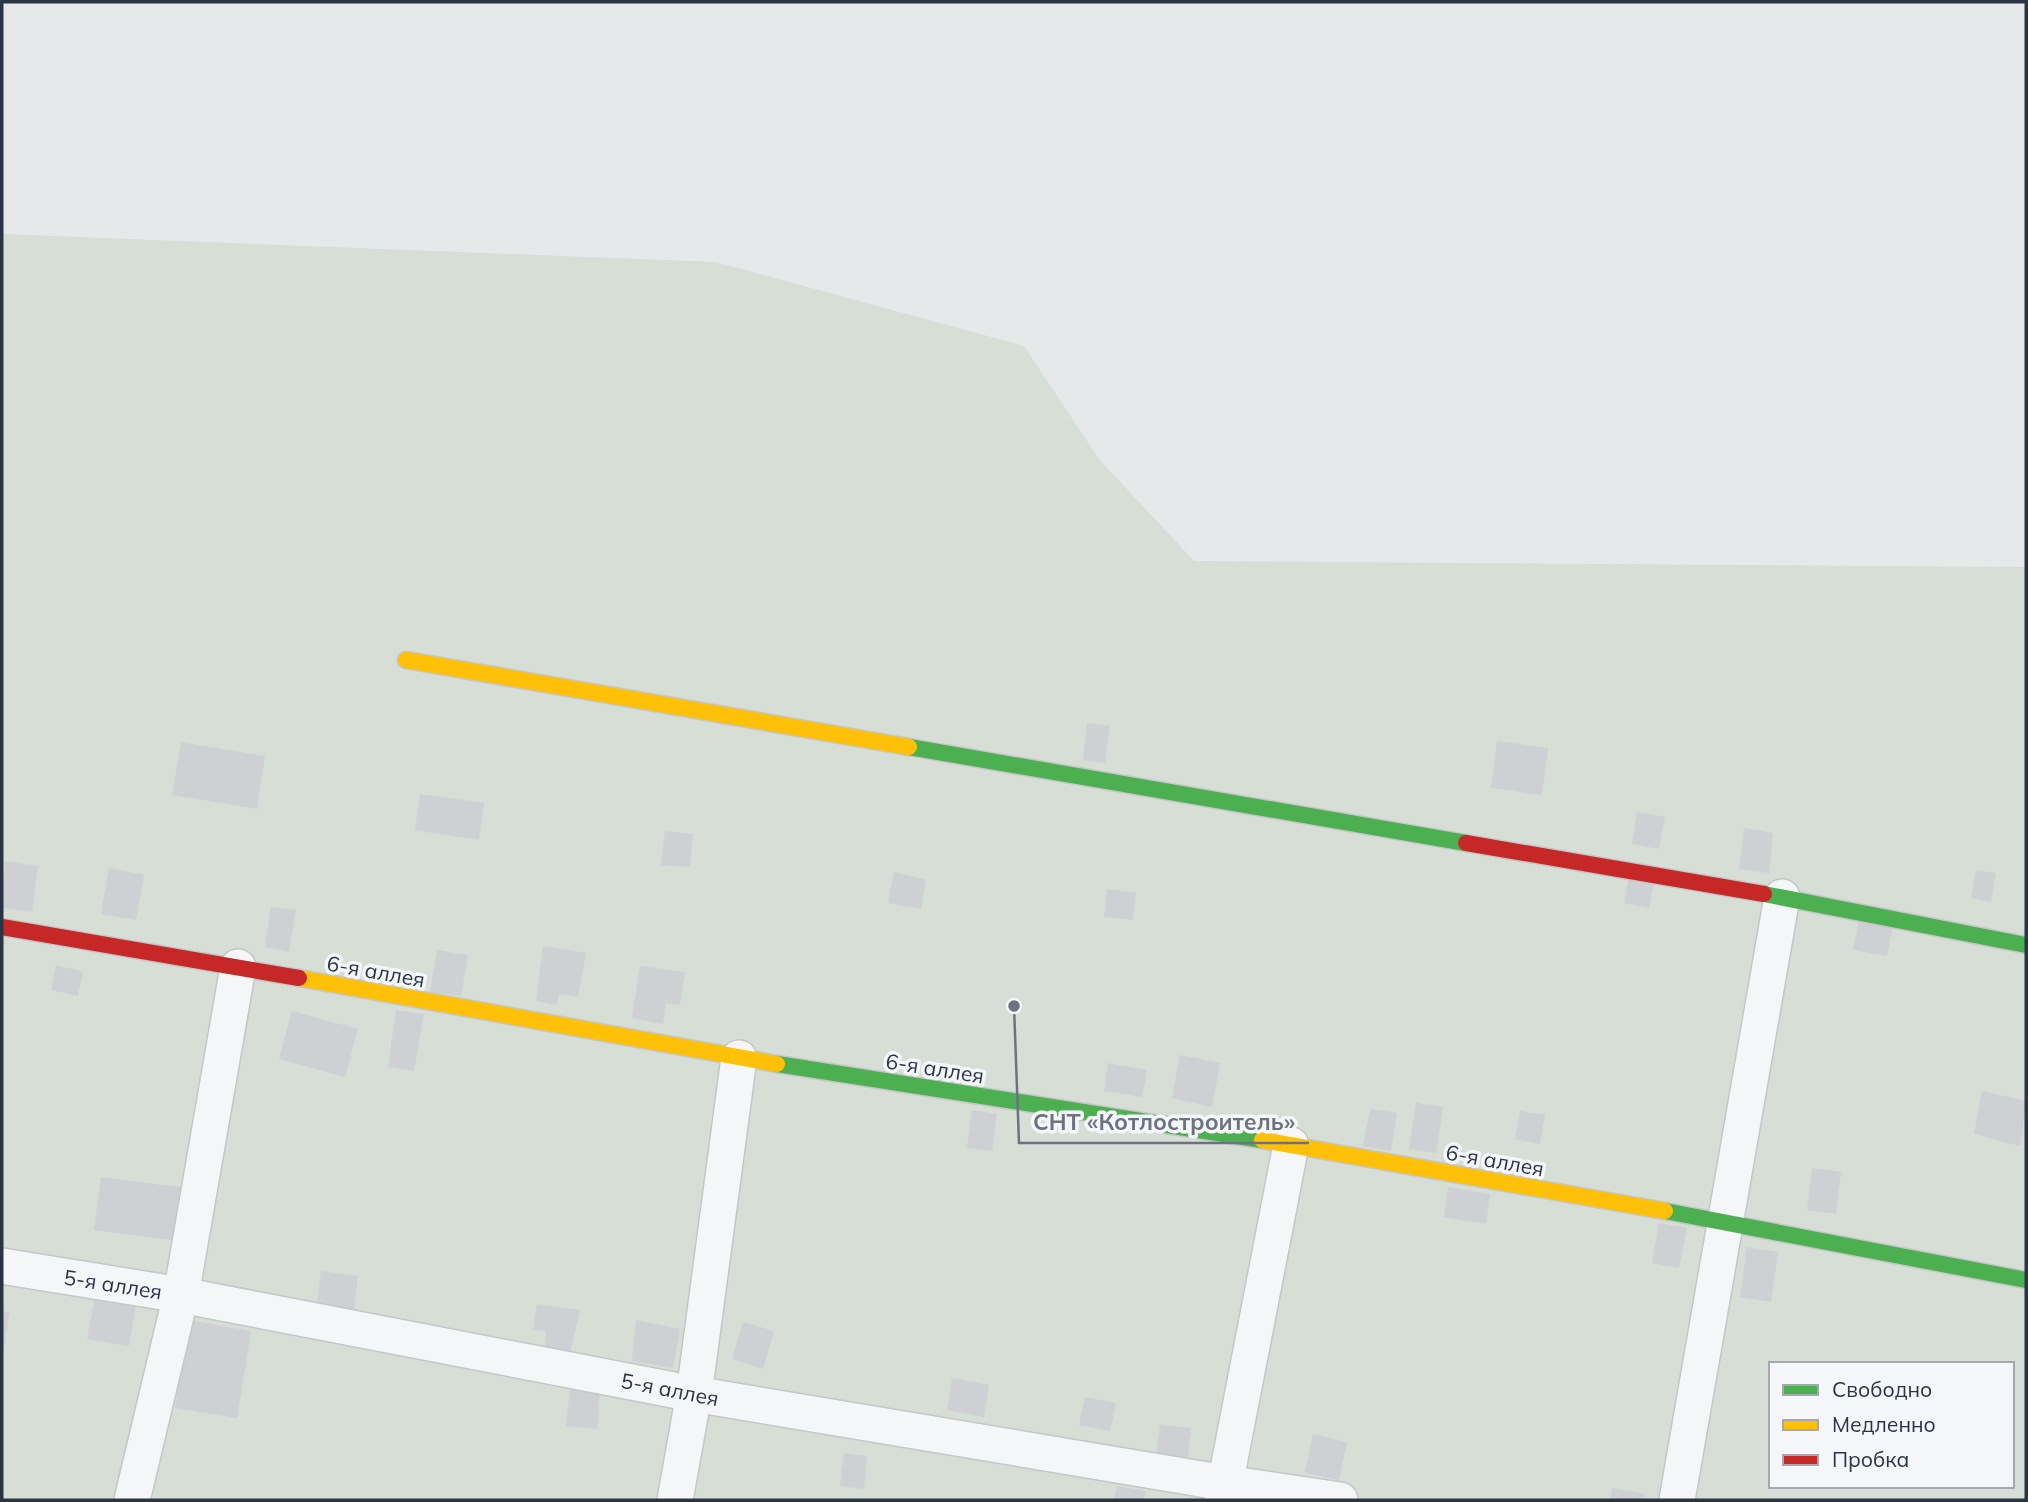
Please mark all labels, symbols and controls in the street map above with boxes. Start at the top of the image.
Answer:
street label: 6-я аллея [325,950,427,992]
street label: 6-я аллея [884,1047,986,1089]
callout: СНТ «Котлостроитель» [1019,1099,1309,1143]
text: СНТ «Котлостроитель» [1033,1107,1295,1136]
street label: 6-я аллея [1444,1139,1546,1181]
street label: 5-я аллея [62,1263,164,1305]
legend [1769,1362,2014,1488]
street label: 5-я аллея [619,1367,721,1411]
text: Свободно [1832,1376,1932,1402]
text: Медленно [1832,1411,1936,1437]
text: Пробка [1832,1446,1909,1472]

